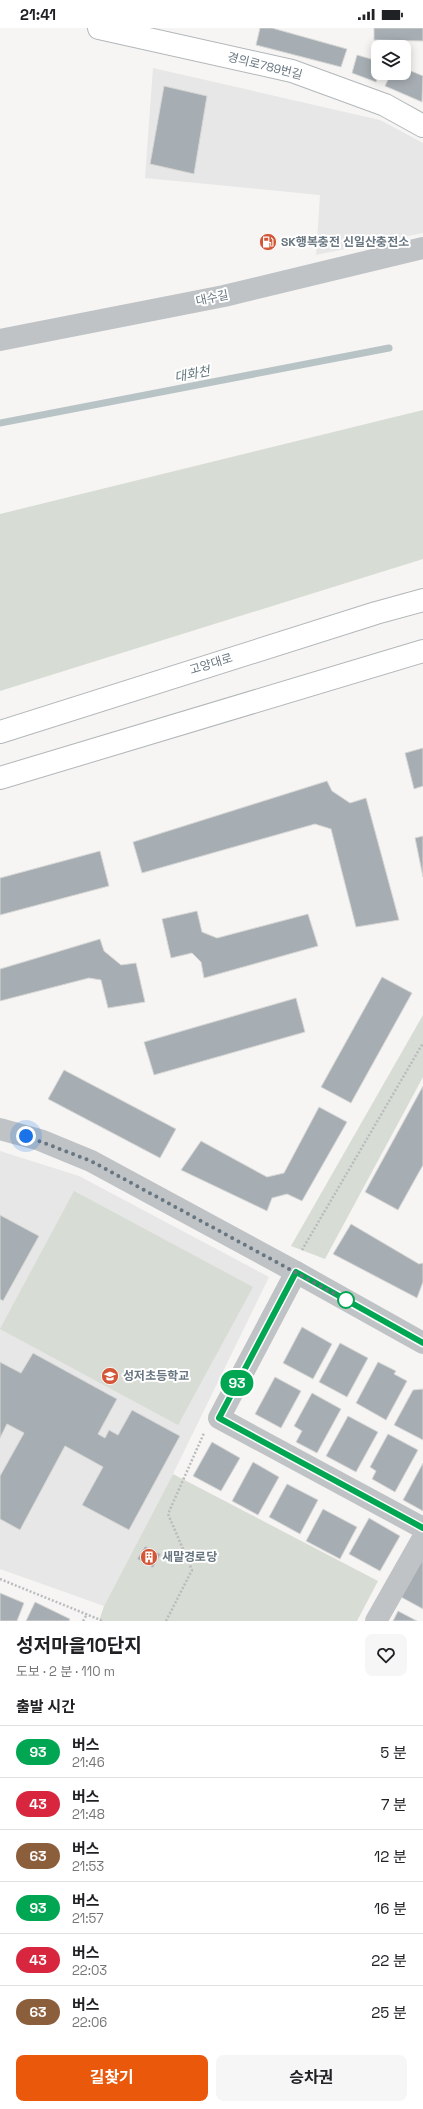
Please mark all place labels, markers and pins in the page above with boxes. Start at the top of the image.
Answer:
fuel station icon: SK행복충전 신일산충전소 [258,232,278,252]
place label: SK행복충전 신일산충전소 [281,234,409,250]
unlabelled marker [337,1291,355,1309]
school or university icon: 성저초등학교 [100,1366,120,1386]
place label: 성저초등학교 [123,1368,189,1384]
building icon: 새말경로당 [139,1547,159,1567]
place label: 새말경로당 [162,1549,217,1565]

